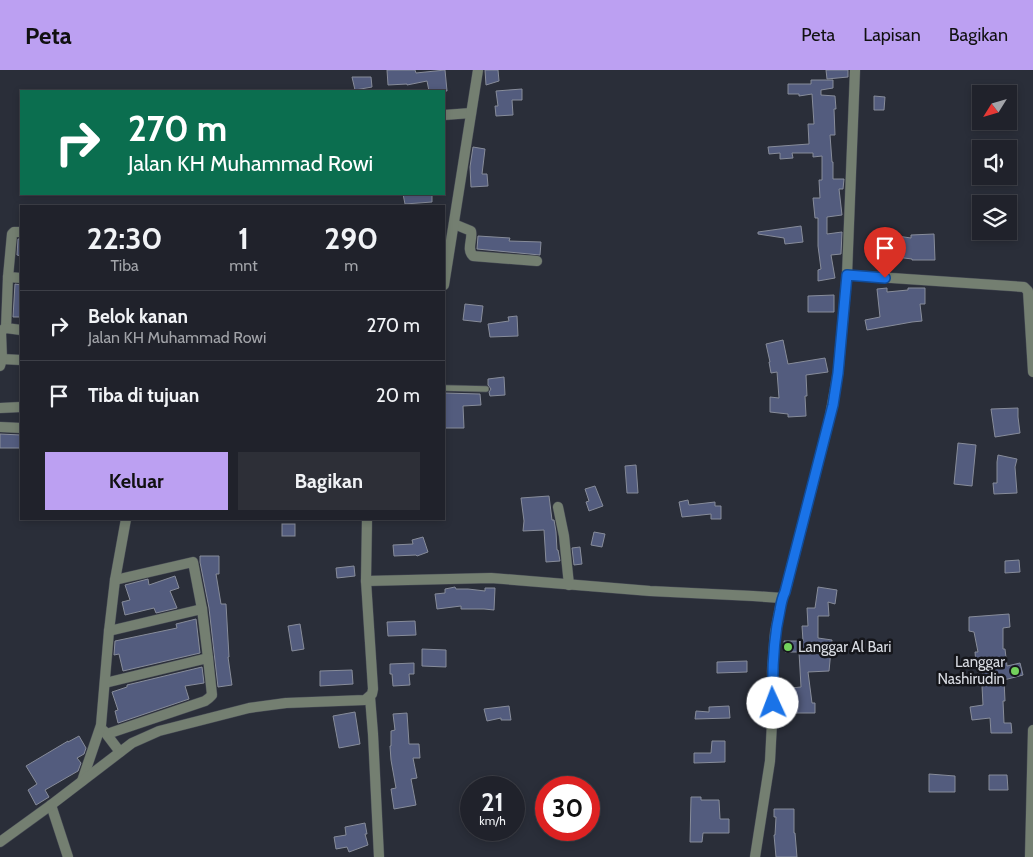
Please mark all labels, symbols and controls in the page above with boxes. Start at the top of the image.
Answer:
text: Peta [25,21,72,50]
text: Peta [801,24,835,46]
text: Lapisan [863,24,921,46]
text: Bagikan [949,24,1008,46]
north arrow [972,85,1018,130]
map controls [972,85,1017,240]
text: 270 m [128,107,227,150]
icon: right [45,110,110,175]
button: sound [972,140,1017,185]
text: Jalan KH Muhammad Rowi [128,150,373,177]
button: layers [972,195,1017,240]
text: 22:30 [87,220,163,257]
text: 1 [238,220,249,257]
text: 290 [324,220,378,257]
pin [864,227,906,278]
icon: arrive [871,234,899,262]
text: Tiba [110,256,139,275]
text: mnt [229,256,258,275]
text: m [344,256,358,275]
text: Belok kanan [88,305,188,328]
icon: right [45,312,73,340]
text: 270 m [366,314,420,337]
text: Jalan KH Muhammad Rowi [88,328,266,347]
icon: arrive [45,382,73,410]
text: Tiba di tujuan [88,384,199,407]
text: 20 m [376,384,420,407]
button: Keluar [45,452,228,510]
button: Bagikan [238,452,420,510]
place label: Langgar Al Bari [798,638,891,656]
marker: Langgar Al Bari [782,641,794,653]
place label: Langgar Nashirudin [937,653,1005,688]
marker: Langgar Nashirudin [1009,665,1021,677]
position arrow [746,676,798,728]
speed limit sign: 30 [535,776,600,841]
text: 21 [481,787,504,817]
text: km/h [479,813,506,828]

